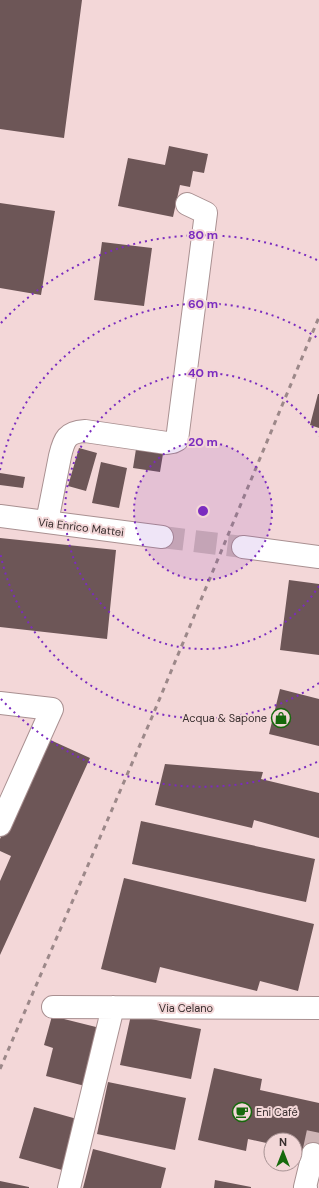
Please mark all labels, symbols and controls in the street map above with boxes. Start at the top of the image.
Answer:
text: 80 m [188,227,218,243]
text: 60 m [188,296,218,312]
text: 40 m [188,365,218,381]
text: 20 m [188,434,218,450]
centre of rings [196,504,210,518]
street label: Via Enrico Mattei [37,515,125,539]
shop icon: Acqua & Sapone [270,707,292,729]
place label: Acqua & Sapone [182,711,267,725]
street label: Via Celano [159,1001,213,1015]
cafe icon: Eni Café [231,1101,253,1123]
place label: Eni Café [256,1105,298,1119]
north arrow [263,1132,303,1172]
text: N [279,1135,287,1149]

